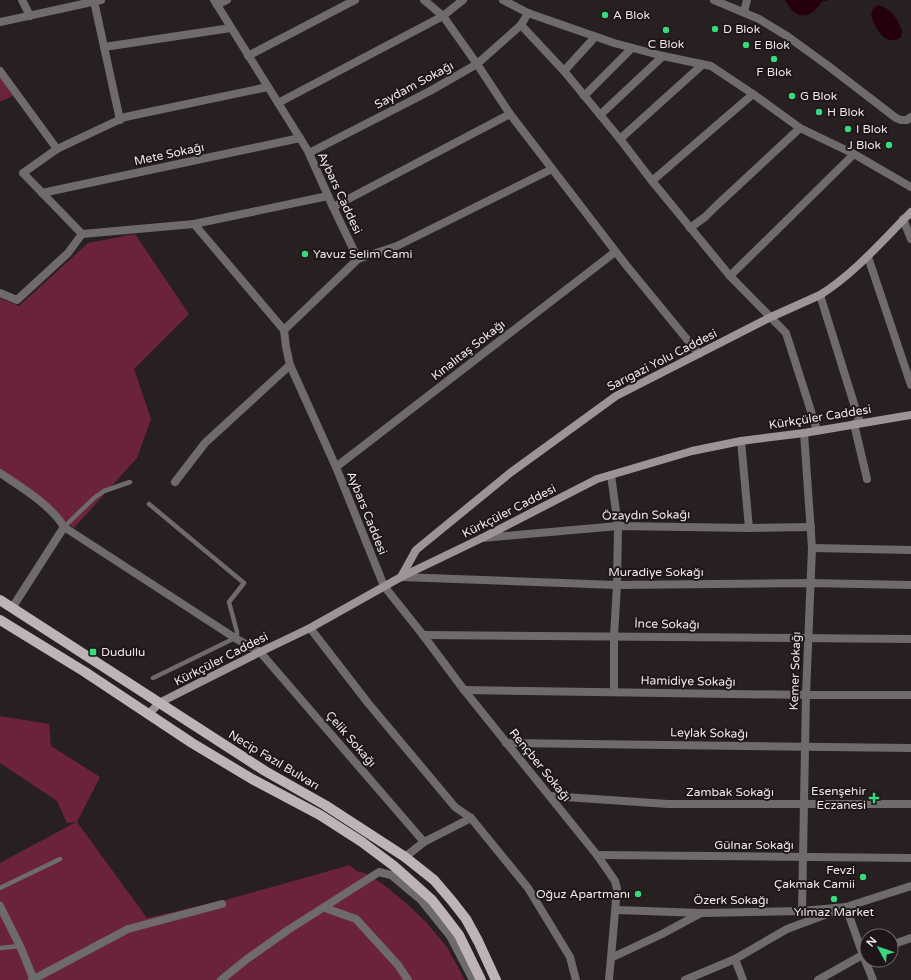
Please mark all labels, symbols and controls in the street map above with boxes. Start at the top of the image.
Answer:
place label: A Blok [613,8,651,22]
marker: A Blok [600,10,610,20]
place label: D Blok [723,22,761,36]
marker: D Blok [710,24,720,34]
marker: C Blok [661,25,671,35]
place label: C Blok [648,37,685,51]
place label: E Blok [754,38,790,52]
marker: E Blok [741,40,751,50]
marker: F Blok [769,54,779,64]
street label: Saydam Sokağı [372,58,456,112]
place label: F Blok [756,65,792,79]
place label: G Blok [800,89,838,103]
marker: G Blok [787,91,797,101]
place label: H Blok [827,105,865,119]
marker: H Blok [814,107,824,117]
place label: I Blok [856,122,888,136]
marker: I Blok [843,124,853,134]
place label: J Blok [847,138,881,152]
street label: Mete Sokağı [133,140,205,168]
marker: J Blok [884,140,894,150]
street label: Aybars Caddesi [315,150,365,236]
place label: Yavuz Selim Cami [313,247,412,261]
marker: Yavuz Selim Cami [300,249,310,259]
street label: Kınalıtaş Sokağı [428,317,508,383]
street label: Sarıgazi Yolu Caddesi [605,326,719,394]
street label: Kürkçüler Caddesi [768,402,872,432]
street label: Aybars Caddesi [344,469,390,557]
street label: Kürkçüler Caddesi [460,481,558,541]
street label: Özaydın Sokağı [602,507,690,523]
street label: Muradiye Sokağı [608,565,704,579]
street label: İnce Sokağı [634,616,700,632]
street label: Kürkçüler Caddesi [172,629,270,689]
street label: Kemer Sokağı [787,631,803,711]
place label: Dudullu [101,645,145,659]
marker: Dudullu [88,647,98,657]
street label: Hamidiye Sokağı [640,673,736,689]
street label: Çelik Sokağı [323,708,379,770]
street label: Leylak Sokağı [670,725,748,741]
street label: Rençber Sokağı [506,726,574,804]
street label: Necip Fazıl Bulvarı [226,727,322,793]
place label: Esenşehir Eczanesi [811,784,866,812]
street label: Zambak Sokağı [686,785,774,799]
marker: Esenşehir Eczanesi [869,793,879,803]
street label: Gülnar Sokağı [714,838,794,852]
place label: Fevzi Çakmak Camii [774,863,855,891]
marker: Fevzi Çakmak Camii [858,872,868,882]
place label: Oğuz Apartmanı [536,887,630,901]
marker: Oğuz Apartmanı [633,889,643,899]
street label: Özerk Sokağı [693,893,769,907]
marker: Yılmaz Market [829,894,839,904]
place label: Yılmaz Market [794,905,875,919]
north arrow [859,928,899,968]
text: N [864,934,880,949]

